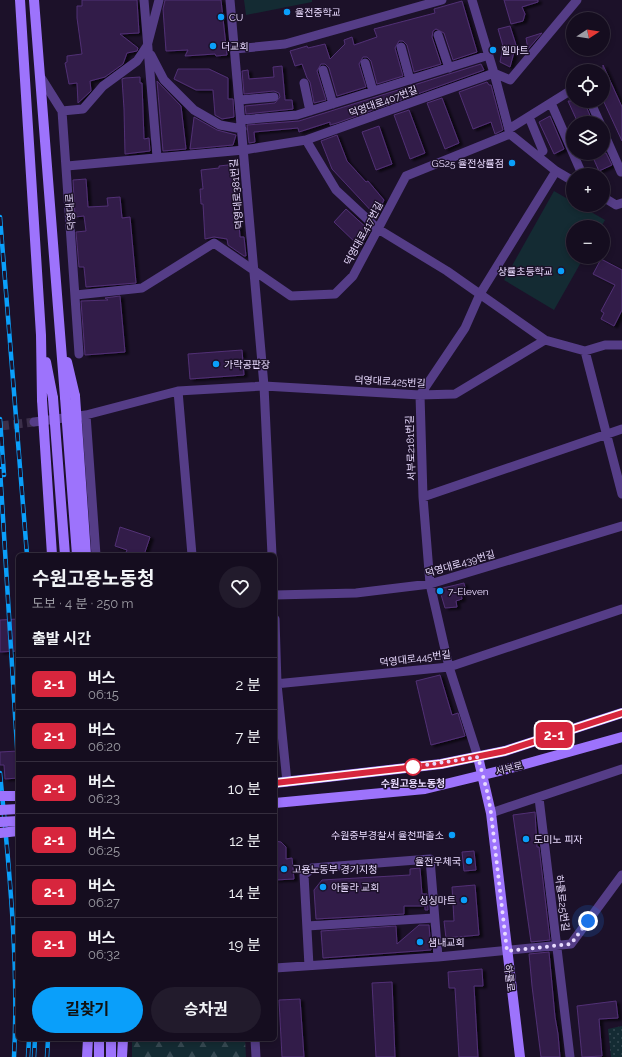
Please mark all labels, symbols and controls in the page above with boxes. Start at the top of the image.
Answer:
marker: 율전중학교 [282,7,292,17]
place label: 율전중학교 [295,7,341,18]
marker: CU [216,12,226,22]
place label: CU [229,12,243,23]
north arrow [566,12,610,56]
map controls [566,12,610,264]
marker: 더교회 [208,41,218,51]
place label: 더교회 [221,41,249,52]
marker: 힐마트 [488,45,498,55]
place label: 힐마트 [501,45,529,56]
button: locate [566,64,610,108]
street label: 덕영대로407번길 [347,84,419,119]
button: layers [566,116,610,160]
street label: 덕영대로381번길 [228,158,245,230]
place label: GS25 율전상률점 [432,158,504,169]
marker: GS25 율전상률점 [507,158,517,168]
button: + [566,168,610,212]
street label: 덕영대로 [64,193,77,231]
street label: 덕영대로417번길 [342,200,385,267]
button: − [566,220,610,264]
place label: 상률초등학교 [498,266,553,277]
marker: 상률초등학교 [556,266,566,276]
marker: 가락공판장 [211,359,221,369]
place label: 가락공판장 [224,359,270,370]
street label: 덕영대로425번길 [354,374,426,389]
street label: 서부로2181번길 [404,415,417,481]
street label: 덕영대로439번길 [424,548,496,579]
button: heart [219,566,261,608]
text: 수원고용노동청 [32,567,154,589]
marker: 7-Eleven [435,586,445,596]
place label: 7-Eleven [448,586,489,597]
text: 도보 · 4 분 · 250 m [32,596,134,611]
text: 출발 시간 [32,630,91,648]
street label: 덕영대로445번길 [379,649,451,668]
text: 버스 [88,669,116,687]
text: 2-1 [44,676,64,692]
text: 2 분 [236,676,261,694]
text: 06:15 [88,687,119,702]
text: 버스 [88,721,116,739]
line badge: 2-1 [531,722,577,748]
text: 2-1 [544,727,564,743]
text: 2-1 [44,728,64,744]
text: 7 분 [235,728,261,746]
text: 06:20 [88,739,121,754]
marker: 수원고용노동청 [404,758,422,776]
street label: 서부로 [494,760,524,777]
text: 버스 [88,773,116,791]
place label: 수원고용노동청 [381,778,445,789]
text: 2-1 [44,780,64,796]
text: 10 분 [228,780,261,798]
text: 06:23 [88,791,120,806]
text: 버스 [88,825,116,843]
place label: 수원중부경찰서 율천파출소 [331,830,444,841]
marker: 수원중부경찰서 율천파출소 [447,830,457,840]
text: 2-1 [44,832,64,848]
text: 12 분 [229,832,261,850]
marker: 도미노 피자 [521,834,531,844]
place label: 도미노 피자 [534,834,583,845]
text: 06:25 [88,843,120,858]
place label: 율전우체국 [415,856,461,867]
marker: 율전우체국 [464,856,474,866]
marker: 고용노동부 경기지청 [279,864,289,874]
place label: 고용노동부 경기지청 [292,864,377,875]
street label: 하률로25번길 [554,874,571,932]
text: 버스 [88,877,116,895]
marker: 아둘라 교회 [318,882,328,892]
place label: 아둘라 교회 [331,882,380,893]
text: 2-1 [44,884,64,900]
text: 14 분 [229,884,261,902]
text: 06:27 [88,895,120,910]
place label: 싱싱마트 [419,895,456,906]
marker: 싱싱마트 [459,895,469,905]
your location [578,911,598,931]
text: 버스 [88,929,116,947]
text: 2-1 [44,936,64,952]
text: 19 분 [228,936,261,954]
marker: 샘내교회 [415,937,425,947]
place label: 샘내교회 [428,937,465,948]
text: 06:32 [88,947,120,962]
street label: 하률로 [502,964,517,992]
button: 길찾기 [32,987,143,1033]
button: 승차권 [151,987,261,1033]

